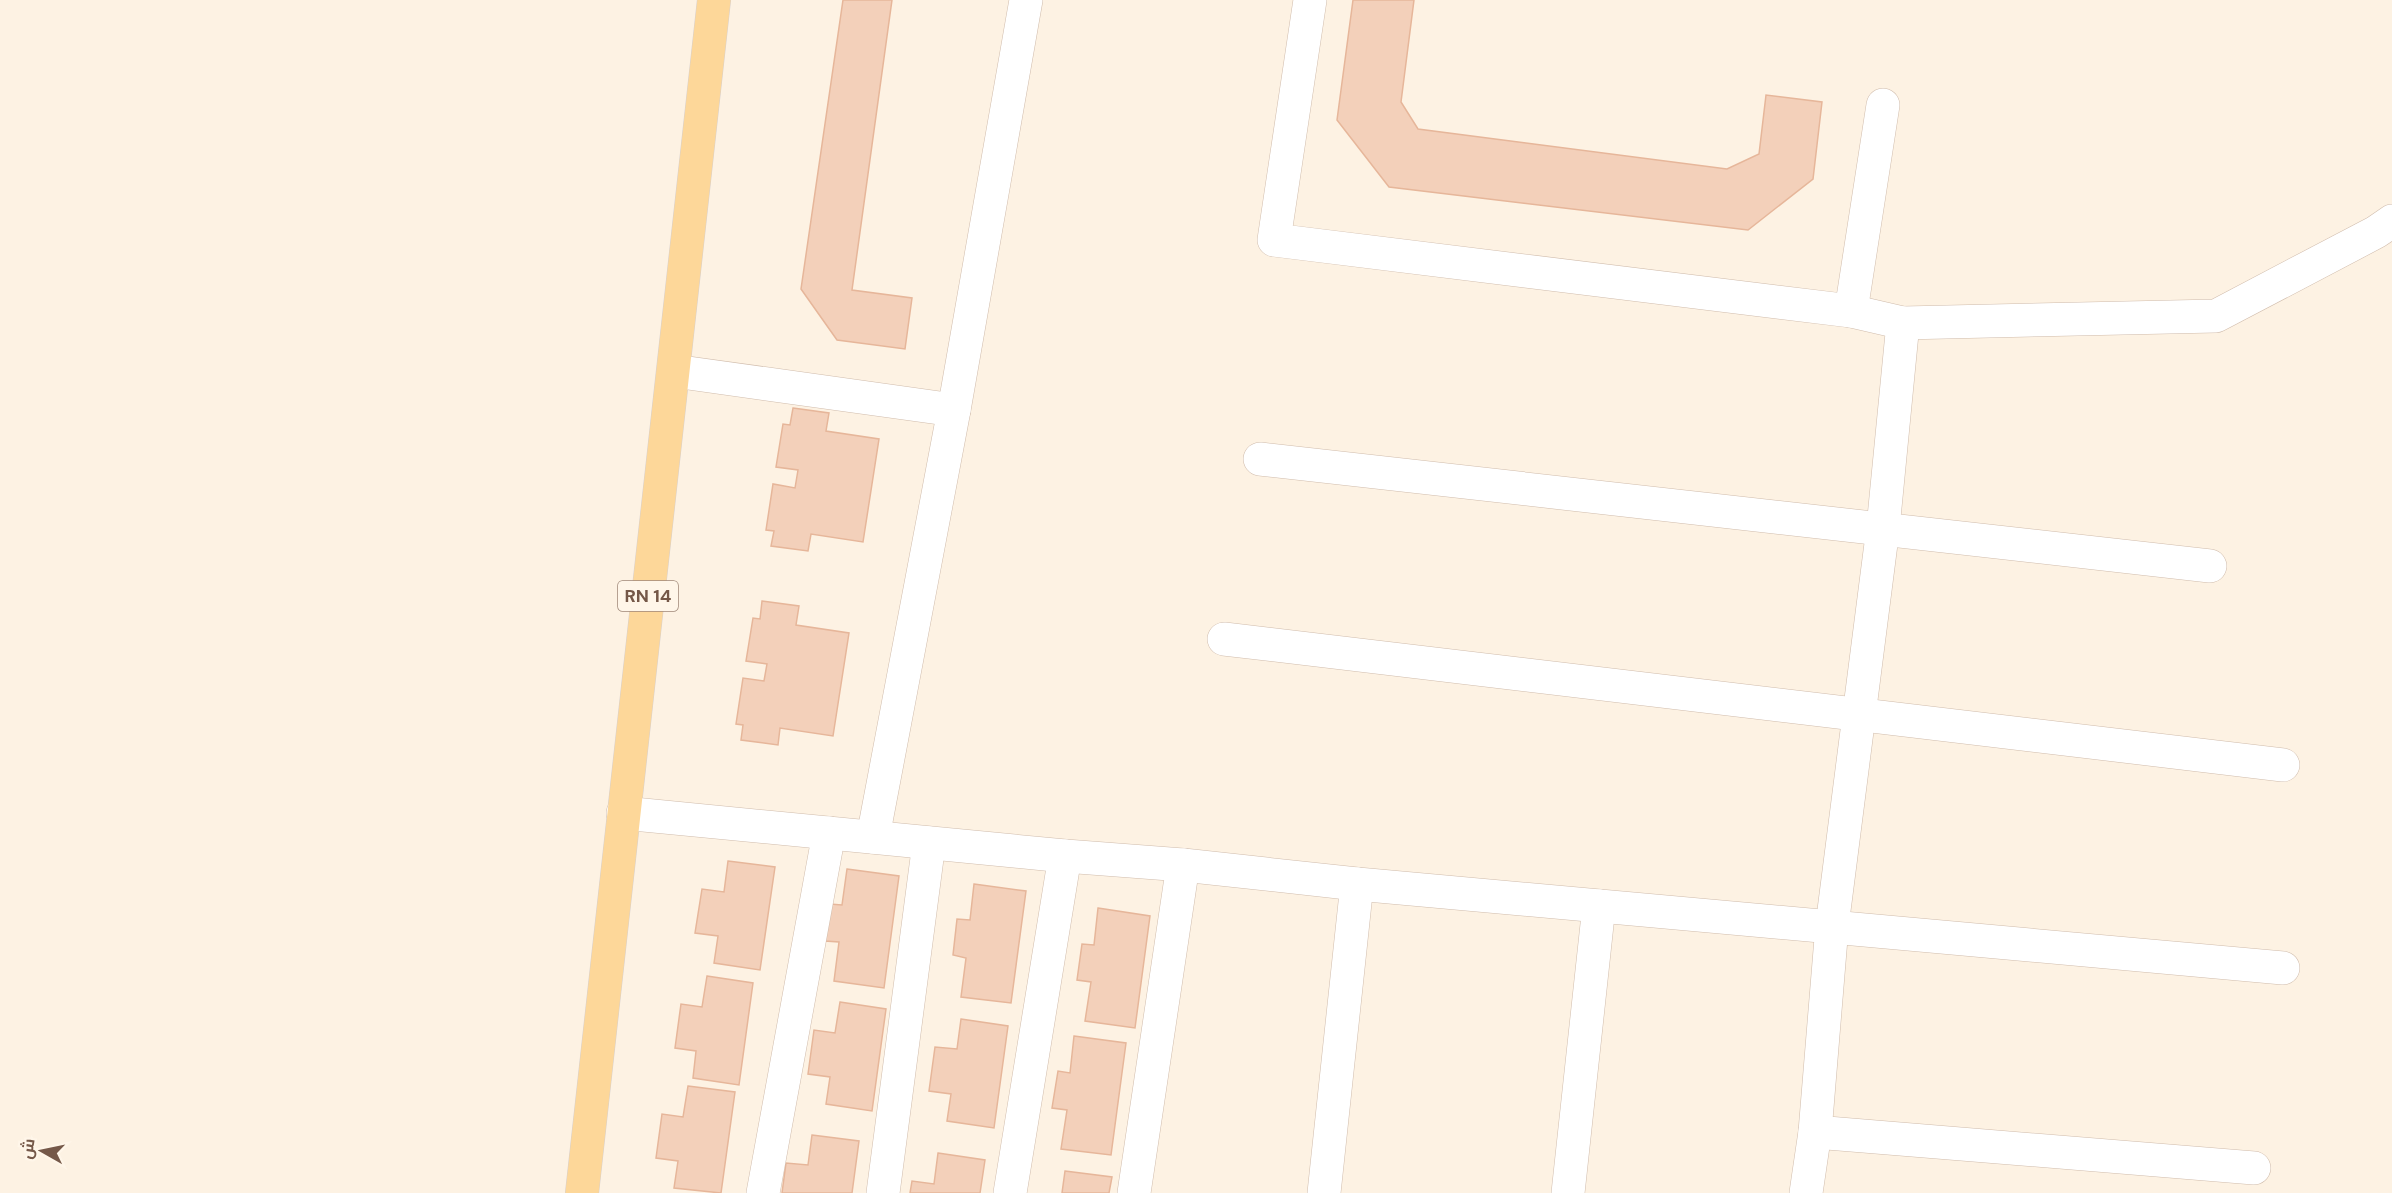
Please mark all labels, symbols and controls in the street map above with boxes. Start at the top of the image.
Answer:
road number: RN 14 [618,581,678,611]
north arrow [12,1121,72,1181]
text: ش [16,1137,40,1161]

